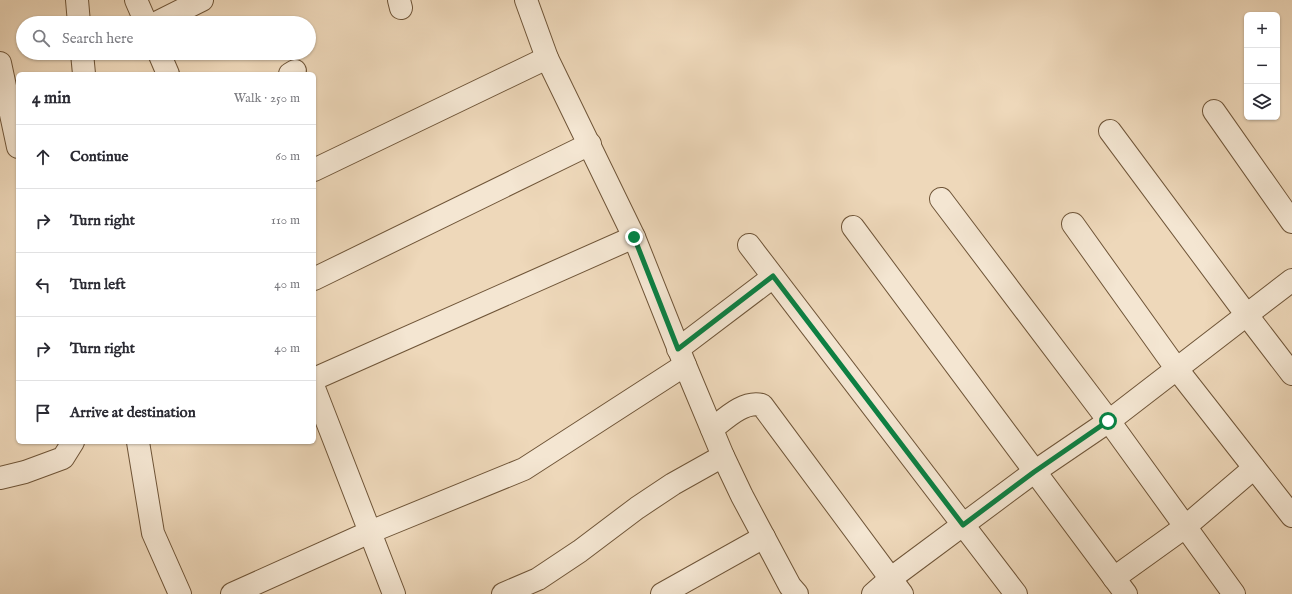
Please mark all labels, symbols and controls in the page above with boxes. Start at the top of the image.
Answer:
map controls [1244,12,1280,120]
button: + [1244,12,1280,48]
search box [16,16,316,60]
icon: search [30,27,52,49]
text: Search here [62,29,133,48]
button: − [1244,48,1280,84]
button: layers [1244,84,1280,120]
text: 4 min [32,88,71,109]
text: Walk · 250 m [234,90,300,107]
icon: ahead [32,146,54,168]
text: Continue [70,147,128,166]
text: 60 m [275,148,300,165]
icon: right [32,210,54,232]
text: Turn right [70,211,135,230]
text: 110 m [271,212,300,229]
route end [625,228,643,246]
icon: left [32,274,54,296]
text: Turn left [70,275,126,294]
text: 40 m [274,276,300,293]
icon: right [32,338,54,360]
text: Turn right [70,339,135,358]
text: 40 m [274,340,300,357]
icon: arrive [32,402,54,424]
text: Arrive at destination [70,403,196,422]
route start [1099,412,1117,430]

